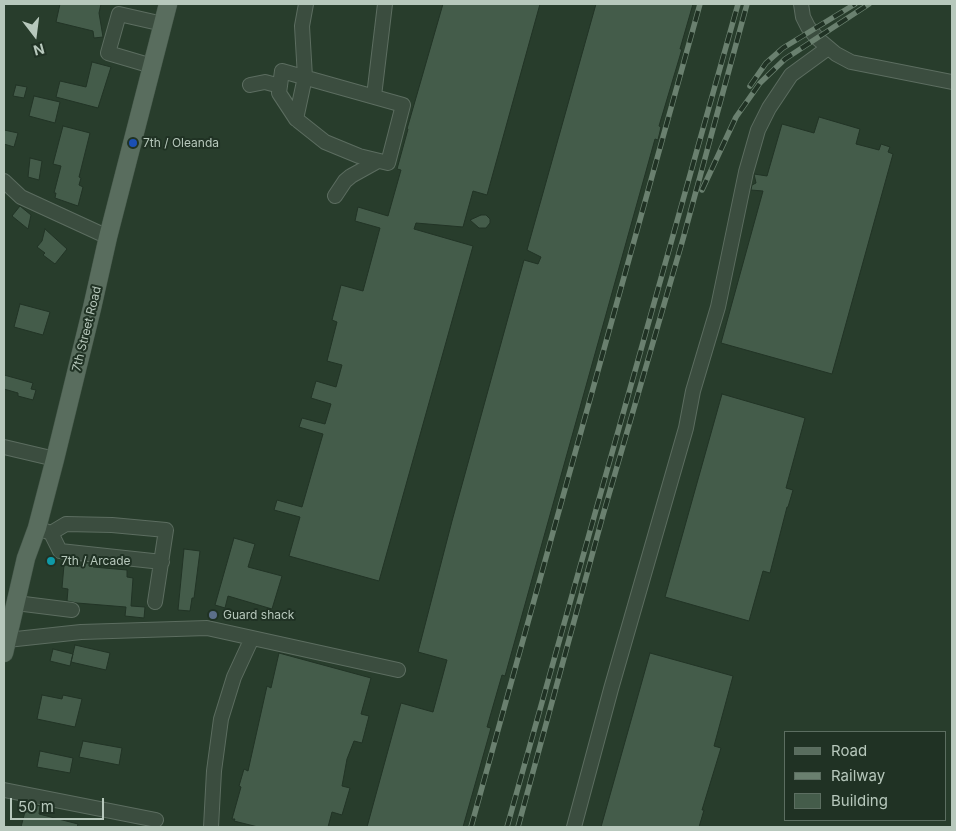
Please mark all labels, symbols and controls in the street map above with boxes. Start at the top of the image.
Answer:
north arrow [10,10,60,60]
text: N [32,40,46,60]
place label: 7th / Oleanda [143,136,219,150]
marker: 7th / Oleanda [127,137,139,149]
street label: 7th Street Road [69,285,105,373]
place label: 7th / Arcade [61,554,131,568]
marker: 7th / Arcade [45,555,57,567]
place label: Guard shack [223,608,294,622]
marker: Guard shack [207,609,219,621]
legend [784,731,946,821]
text: Road [831,741,867,760]
text: Railway [831,766,885,785]
scale bar [12,788,106,820]
text: Building [831,791,888,810]
text: 50 m [18,797,54,816]

